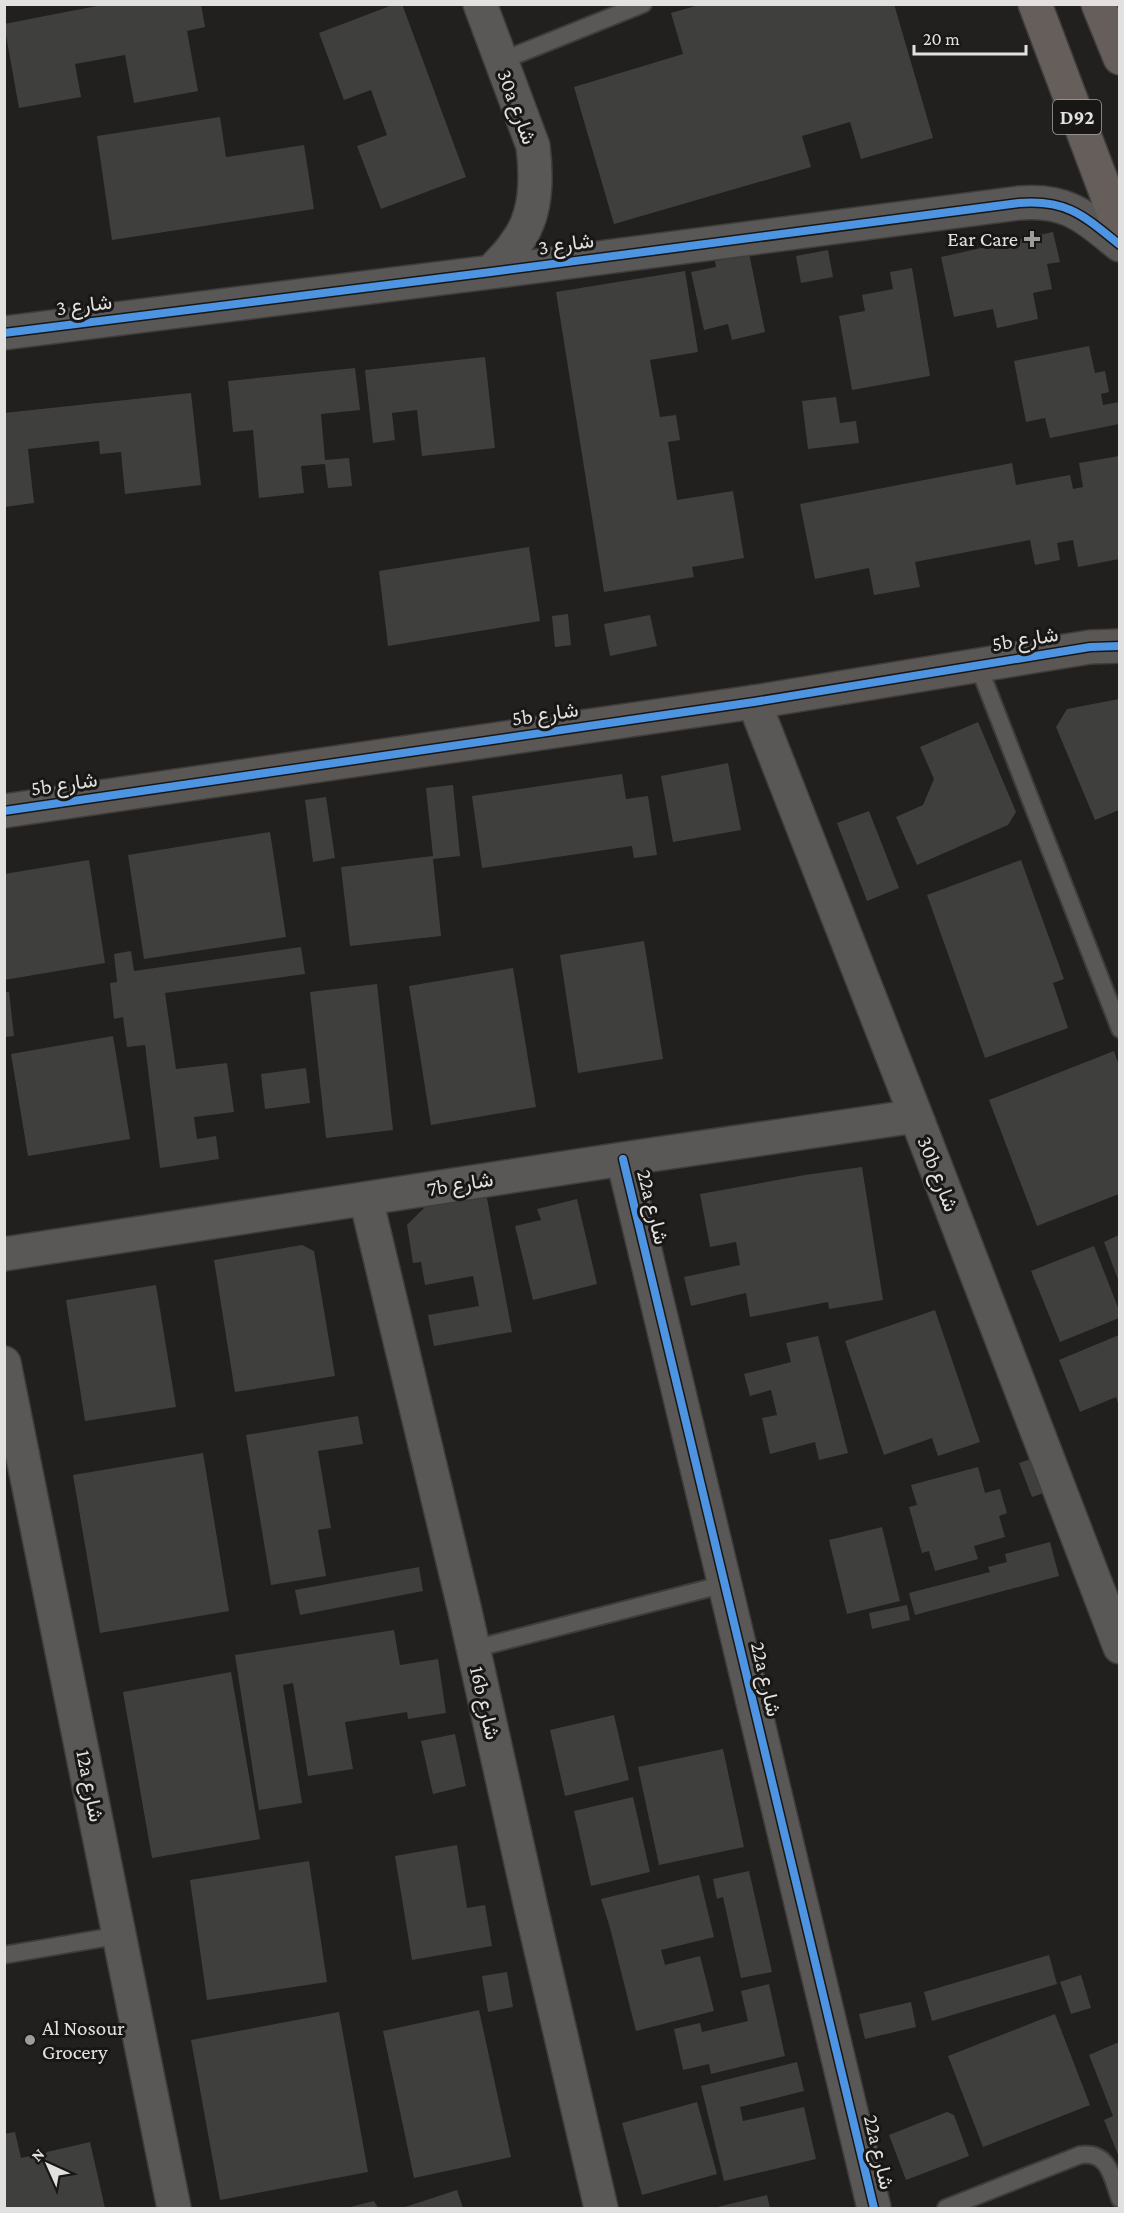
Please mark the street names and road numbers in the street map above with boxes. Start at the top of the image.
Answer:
street label: 30a شارع [491,66,542,148]
road number: D92 [1053,100,1101,134]
street label: شارع 3 [537,228,596,262]
street label: شارع 3 [55,290,114,322]
street label: 5b شارع [990,622,1060,658]
street label: 5b شارع [510,697,580,733]
street label: 5b شارع [29,767,99,803]
street label: 30b شارع [911,1133,963,1216]
street label: 7b شارع [425,1167,495,1203]
street label: 22a شارع [630,1167,674,1247]
street label: 22a شارع [744,1639,786,1719]
street label: 16b شارع [463,1664,505,1742]
street label: 12a شارع [69,1748,109,1824]
street label: 22a شارع [857,2112,899,2192]

